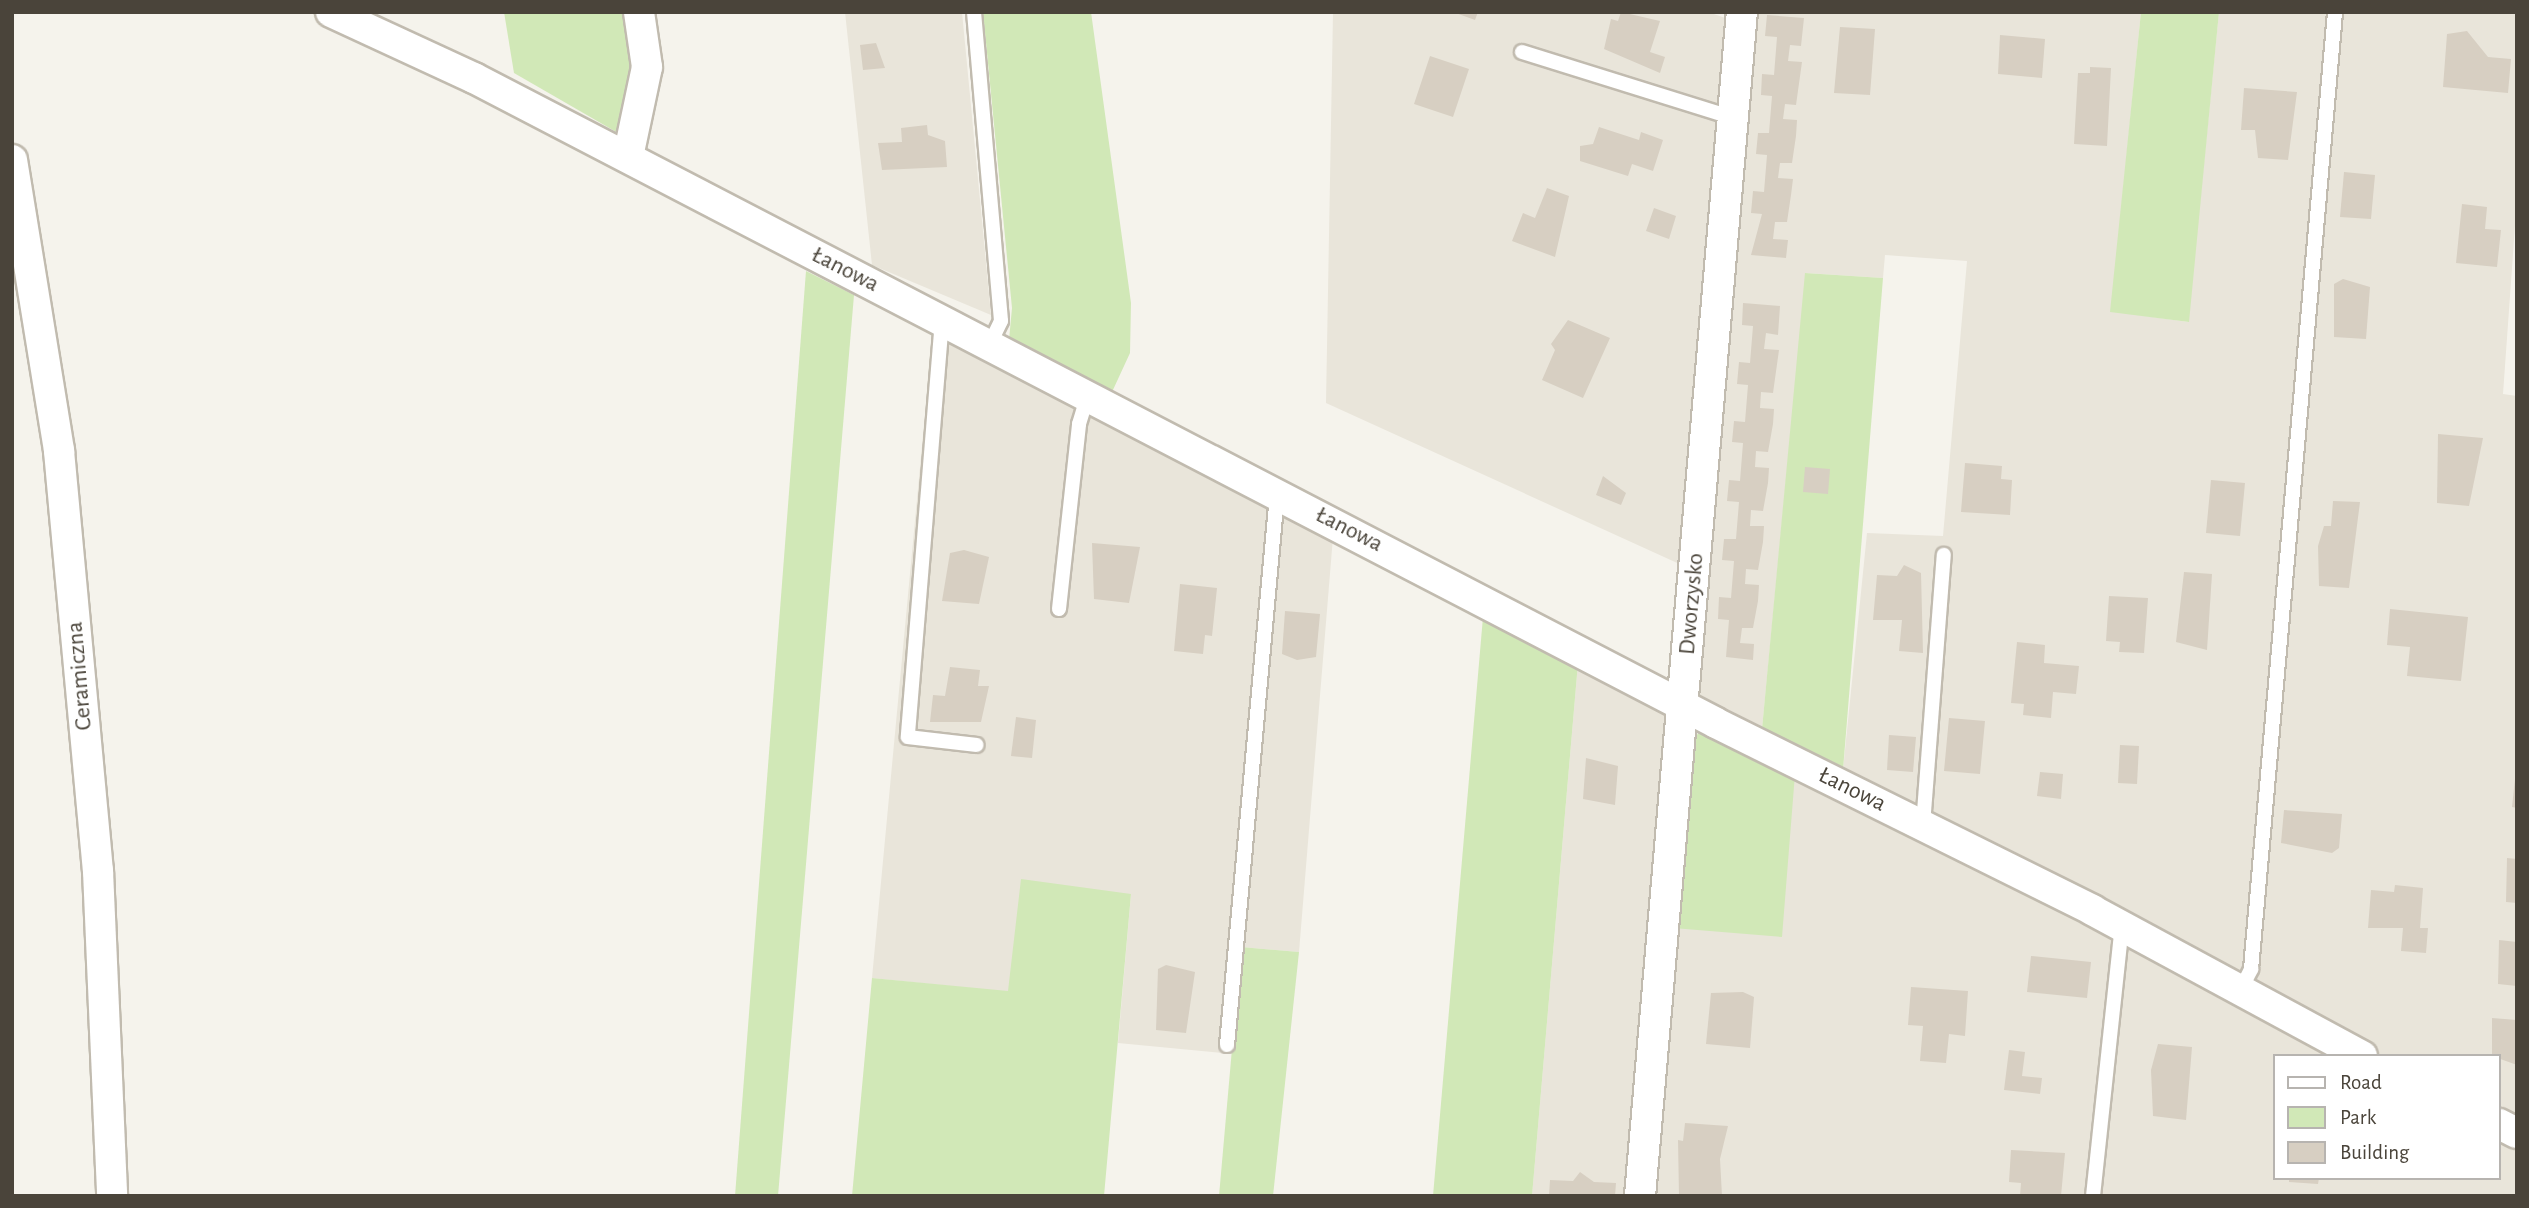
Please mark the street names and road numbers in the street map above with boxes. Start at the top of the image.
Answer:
street label: Łanowa [806,241,884,299]
street label: Łanowa [1310,501,1388,559]
street label: Dworzysko [1673,552,1711,656]
street label: Ceramiczna [61,620,99,732]
street label: Łanowa [1813,761,1891,819]

